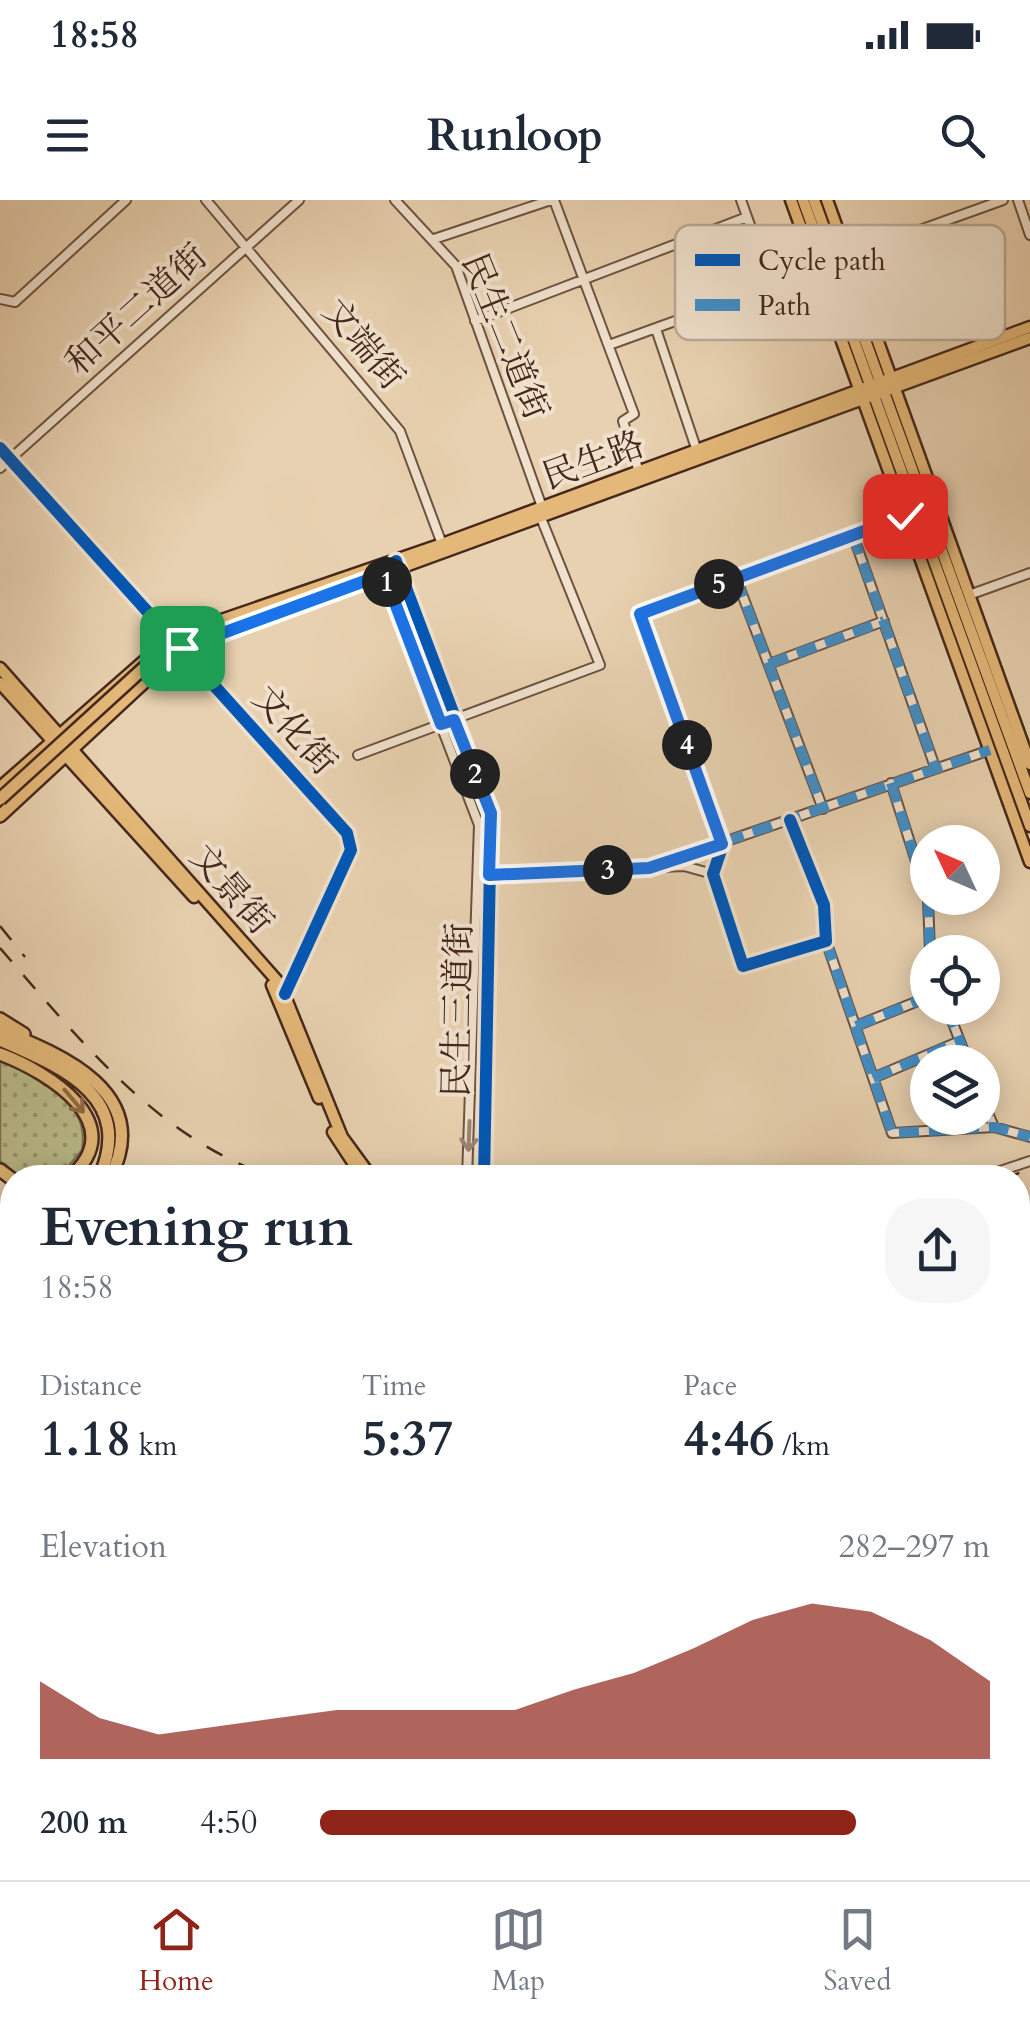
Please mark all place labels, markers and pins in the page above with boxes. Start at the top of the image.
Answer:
pin [863,474,948,559]
pin: 1 [362,557,412,607]
pin: 5 [694,559,744,609]
pin [140,606,225,691]
pin: 4 [662,720,712,770]
pin: 2 [450,749,500,799]
pin: 3 [583,845,633,895]

